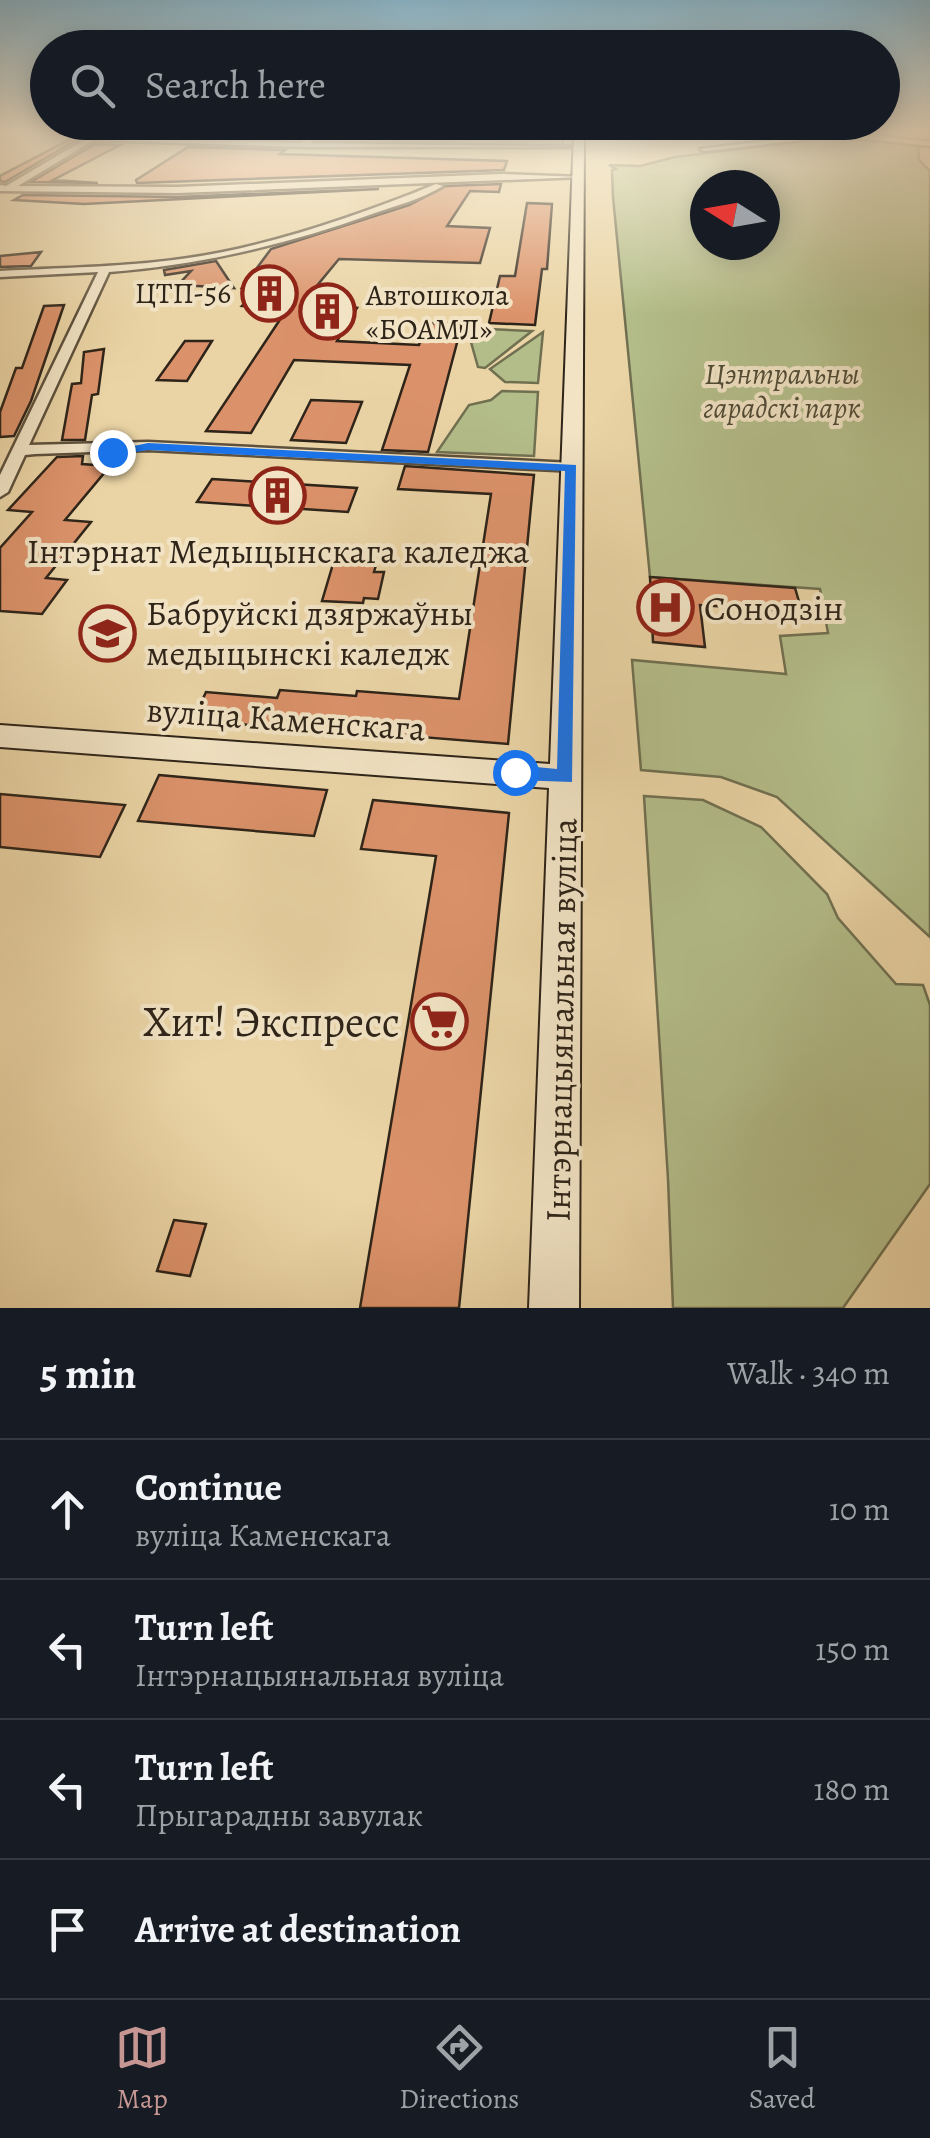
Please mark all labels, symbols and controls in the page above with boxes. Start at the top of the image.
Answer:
search box [30,30,900,140]
icon: search [65,58,120,113]
text: Search here [145,59,326,111]
north arrow [690,170,780,260]
building icon: ЦТП-56 [240,263,300,323]
place label: ЦТП-56 [135,273,231,313]
place label: Автошкола «БОАМЛ» [365,275,509,349]
building icon: Автошкола «БОАМЛ» [297,282,357,342]
park label: Цэнтральны гарадскі парк [703,354,861,428]
route end [90,430,136,476]
building icon: Інтэрнат Медыцынскага каледжа [248,465,308,525]
place label: Інтэрнат Медыцынскага каледжа [27,527,529,575]
hospital icon: Сонодзін [635,578,695,638]
place label: Сонодзін [704,584,843,632]
place label: Бабруйскі дзяржаўны медыцынскі каледж [146,589,473,677]
school or university icon: Бабруйскі дзяржаўны медыцынскі каледж [77,603,137,663]
street label: вуліца Каменскага [145,685,427,753]
route start [493,750,539,796]
street label: Інтэрнацыянальная вуліца [533,818,589,1222]
supermarket icon: Хит! Экспресс [409,991,469,1051]
place label: Хит! Экспресс [143,993,400,1050]
text: 5 min [40,1345,136,1402]
text: Walk · 340 m [727,1351,890,1395]
text: Continue [135,1461,282,1513]
icon: ahead [40,1482,95,1537]
text: 10 m [829,1487,890,1531]
text: вуліца Каменскага [135,1513,391,1557]
text: Turn left [135,1601,274,1653]
icon: left [40,1622,95,1677]
text: 150 m [815,1627,890,1671]
text: Інтэрнацыянальная вуліца [135,1653,504,1697]
text: Turn left [135,1741,274,1793]
icon: left [40,1762,95,1817]
text: 180 m [814,1767,890,1811]
text: Прыгарадны завулак [135,1793,423,1837]
icon: arrive [40,1902,95,1957]
text: Arrive at destination [135,1903,461,1955]
tab: Map [115,2020,170,2118]
tab: Directions [399,2020,519,2118]
tab: Saved [749,2020,815,2118]

